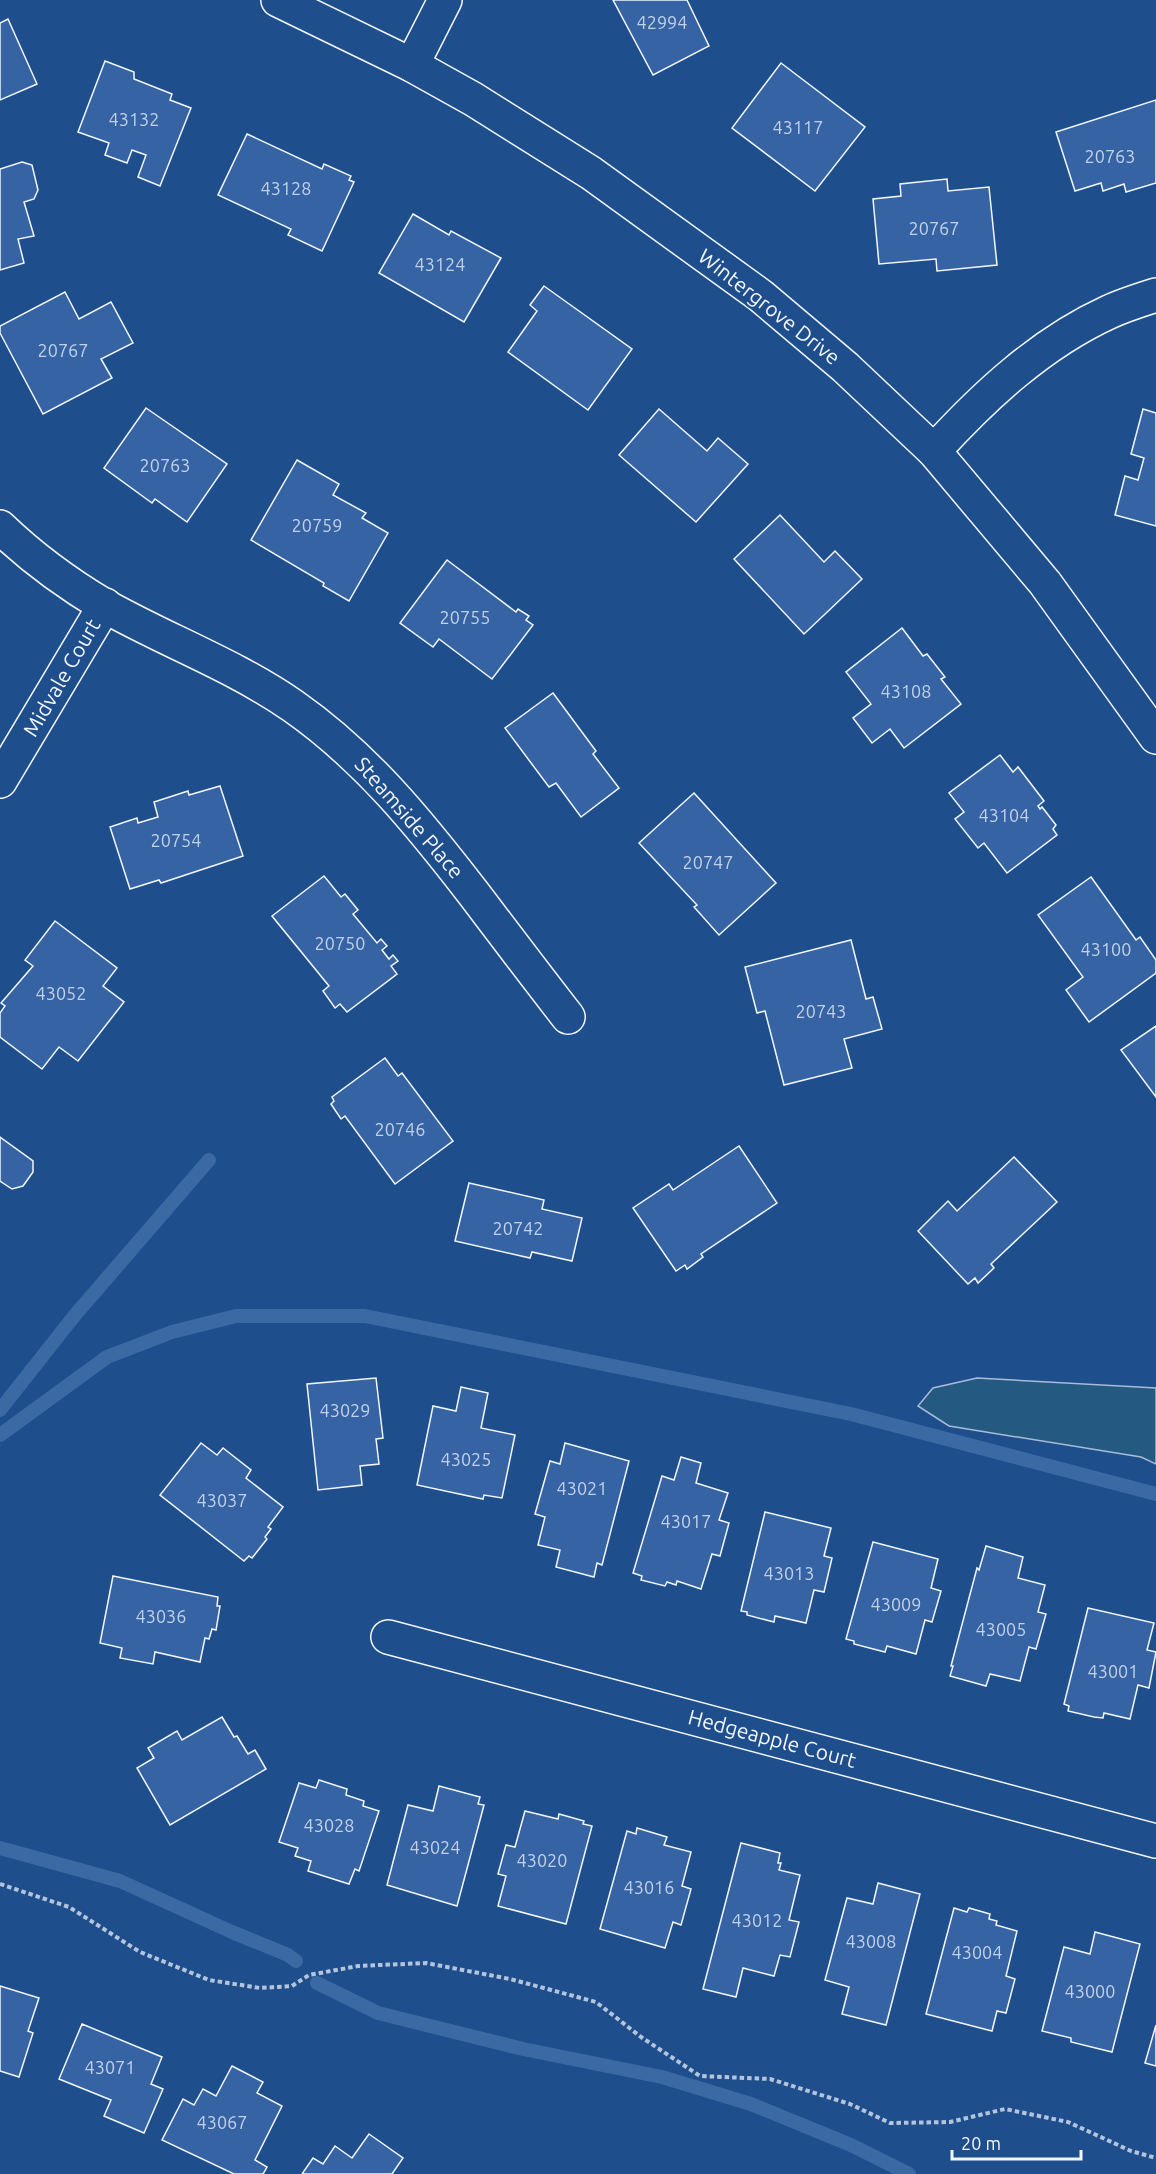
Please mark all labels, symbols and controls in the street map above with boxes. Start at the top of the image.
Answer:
house number: 42994 [637,12,687,32]
house number: 43132 [109,109,159,129]
house number: 43117 [773,117,823,137]
house number: 20763 [1085,146,1135,166]
house number: 43128 [261,178,311,198]
house number: 20767 [909,218,959,238]
street label: Wintergrove Drive [694,243,845,369]
house number: 43124 [415,254,465,274]
house number: 20767 [38,340,88,360]
house number: 20763 [140,455,190,475]
house number: 20759 [292,515,342,535]
house number: 20755 [440,607,490,627]
street label: Midvale Court [18,614,105,741]
house number: 43108 [881,681,931,701]
street label: Steamside Place [351,752,469,883]
house number: 43104 [979,805,1029,825]
house number: 20754 [151,830,201,850]
house number: 20747 [683,852,733,872]
house number: 20750 [315,933,365,953]
house number: 43100 [1081,939,1131,959]
house number: 43052 [36,983,86,1003]
house number: 20743 [796,1001,846,1021]
house number: 20746 [375,1119,425,1139]
house number: 20742 [493,1218,543,1238]
house number: 43029 [320,1400,370,1420]
house number: 43025 [441,1449,491,1469]
house number: 43021 [557,1478,607,1498]
house number: 43037 [197,1490,247,1510]
house number: 43017 [661,1511,711,1531]
house number: 43013 [764,1563,814,1583]
house number: 43009 [871,1594,921,1614]
house number: 43036 [136,1606,186,1626]
house number: 43005 [976,1619,1026,1639]
house number: 43001 [1088,1661,1138,1681]
street label: Hedgeapple Court [686,1704,859,1772]
house number: 43028 [304,1815,354,1835]
house number: 43024 [410,1837,460,1857]
house number: 43020 [517,1850,567,1870]
house number: 43016 [624,1877,674,1897]
house number: 43012 [732,1910,782,1930]
house number: 43008 [846,1931,896,1951]
house number: 43004 [952,1942,1002,1962]
house number: 43000 [1065,1981,1115,2001]
house number: 43071 [85,2057,135,2077]
house number: 43067 [197,2112,247,2132]
scale bar [952,2123,1081,2161]
text: 20 m [961,2133,1001,2153]

